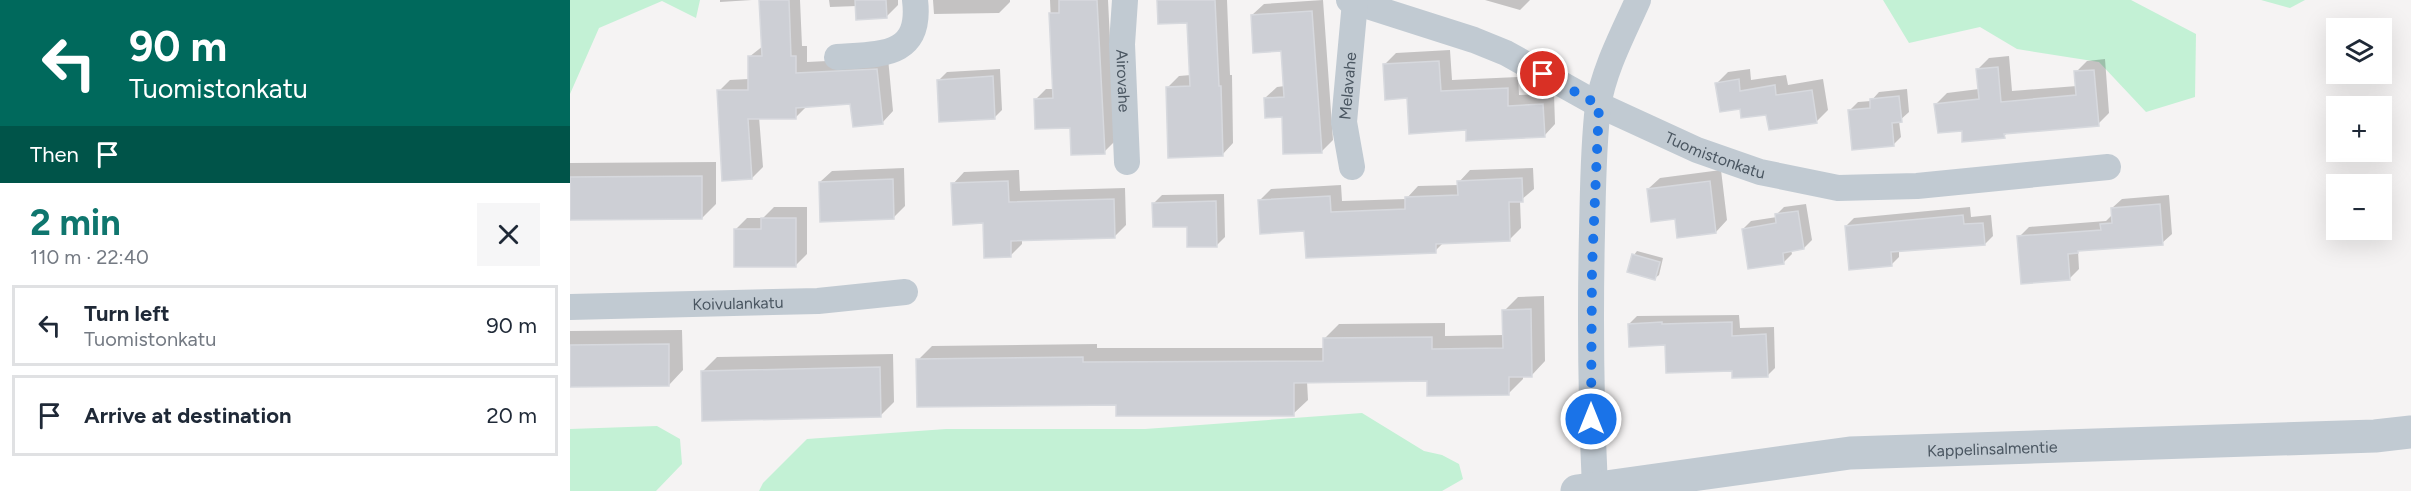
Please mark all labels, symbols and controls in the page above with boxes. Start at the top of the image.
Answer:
map controls [2326,18,2392,240]
button: layers [2326,18,2392,84]
text: 90 m [129,21,227,72]
icon: left [30,24,108,102]
pin [1517,48,1568,99]
street label: Airovahe [1112,49,1134,113]
street label: Melavahe [1335,51,1360,121]
icon: arrive [1526,57,1559,90]
text: Tuomistonkatu [129,72,308,105]
button: + [2326,96,2392,162]
street label: Tuomistonkatu [1662,128,1767,183]
icon: arrive [91,138,124,171]
text: Then [30,141,79,168]
button: − [2326,174,2392,240]
text: 2 min [30,201,121,244]
button: close [477,203,540,266]
text: 110 m · 22:40 [30,245,149,269]
street label: Koivulankatu [692,293,784,314]
text: Turn left [84,300,170,327]
icon: left [33,309,66,342]
text: 90 m [486,312,537,339]
text: Tuomistonkatu [84,327,217,351]
position arrow [1559,387,1623,451]
icon: arrive [33,399,66,432]
text: Arrive at destination [84,402,292,429]
text: 20 m [486,402,537,429]
street label: Kappelinsalmentie [1927,437,2058,461]

